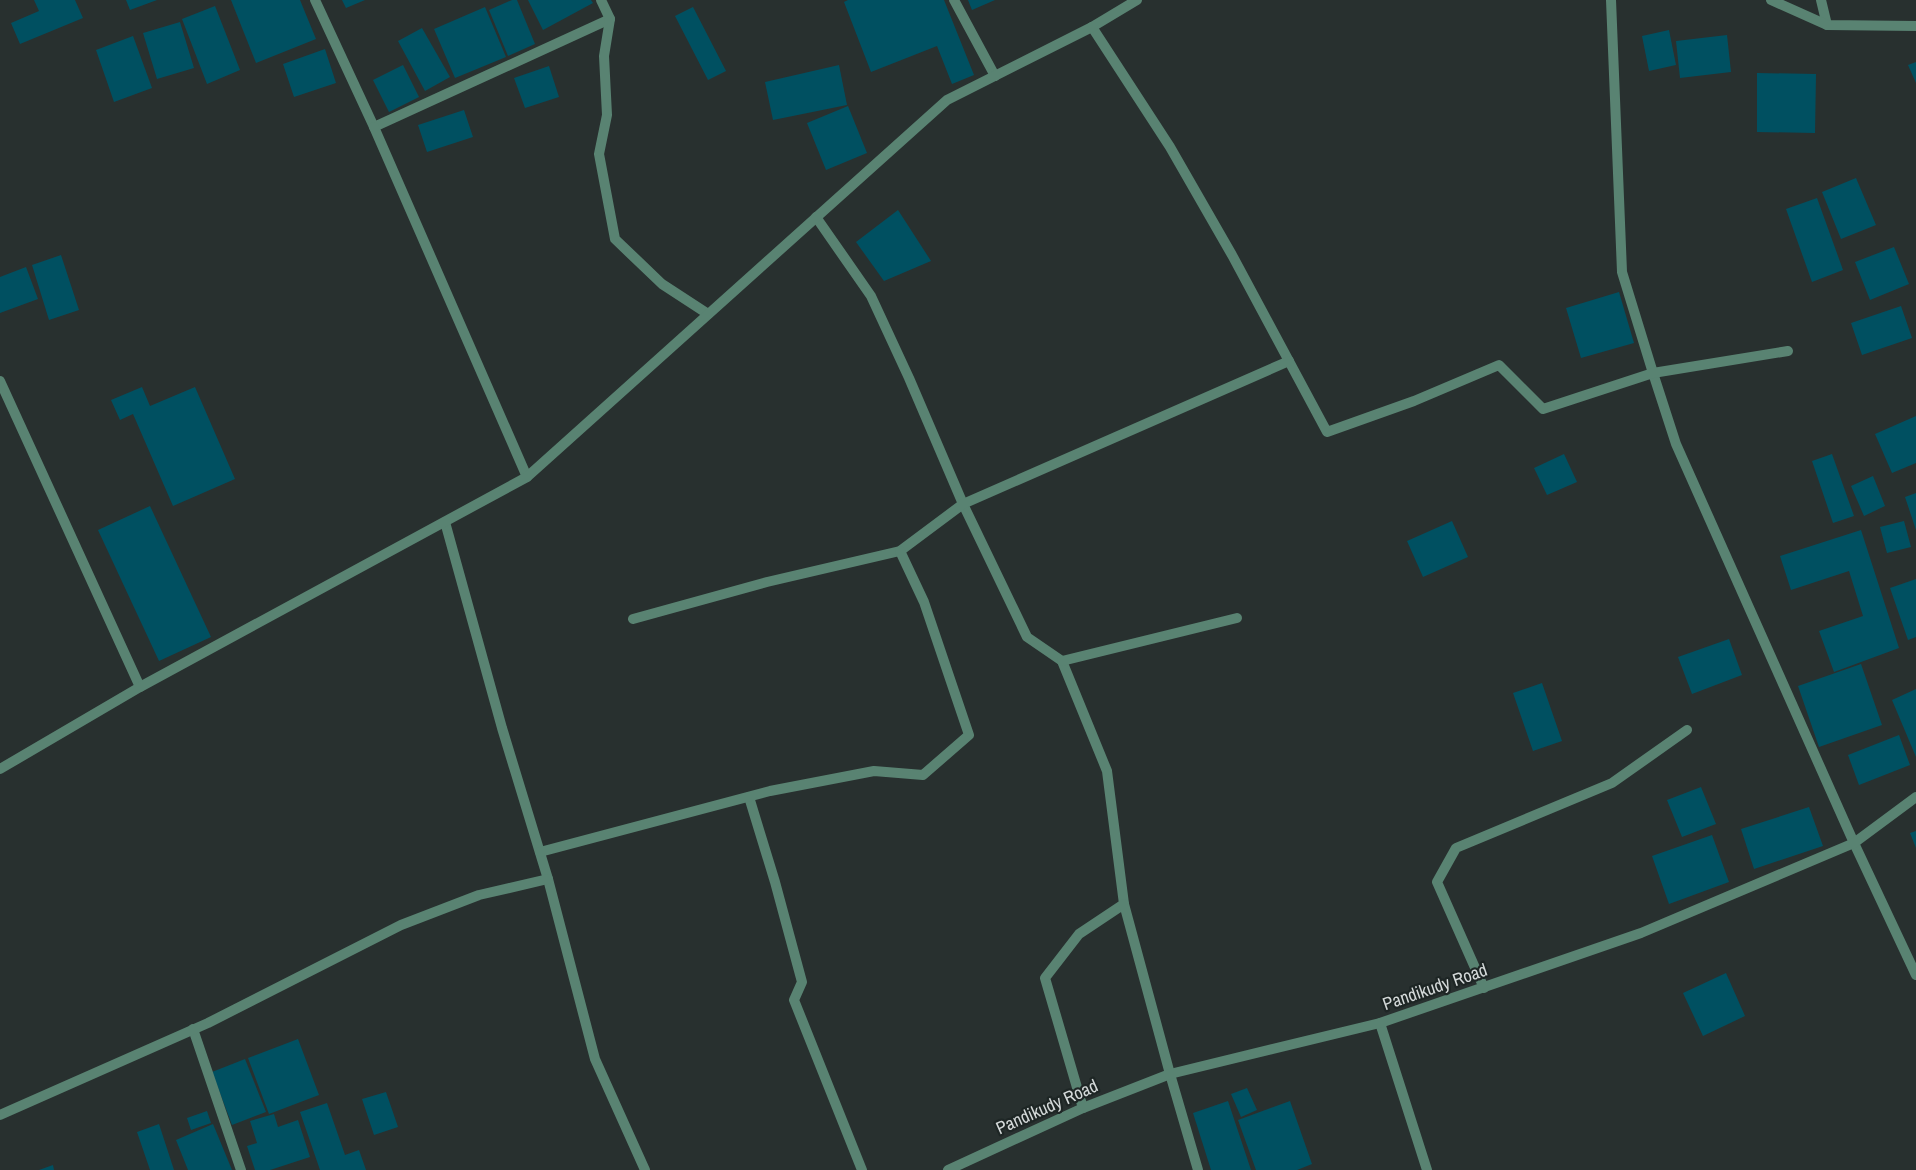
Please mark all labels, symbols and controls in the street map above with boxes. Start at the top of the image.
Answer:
street label: Pandikudy Road [1379,957,1491,1016]
street label: Pandikudy Road [992,1073,1102,1140]

